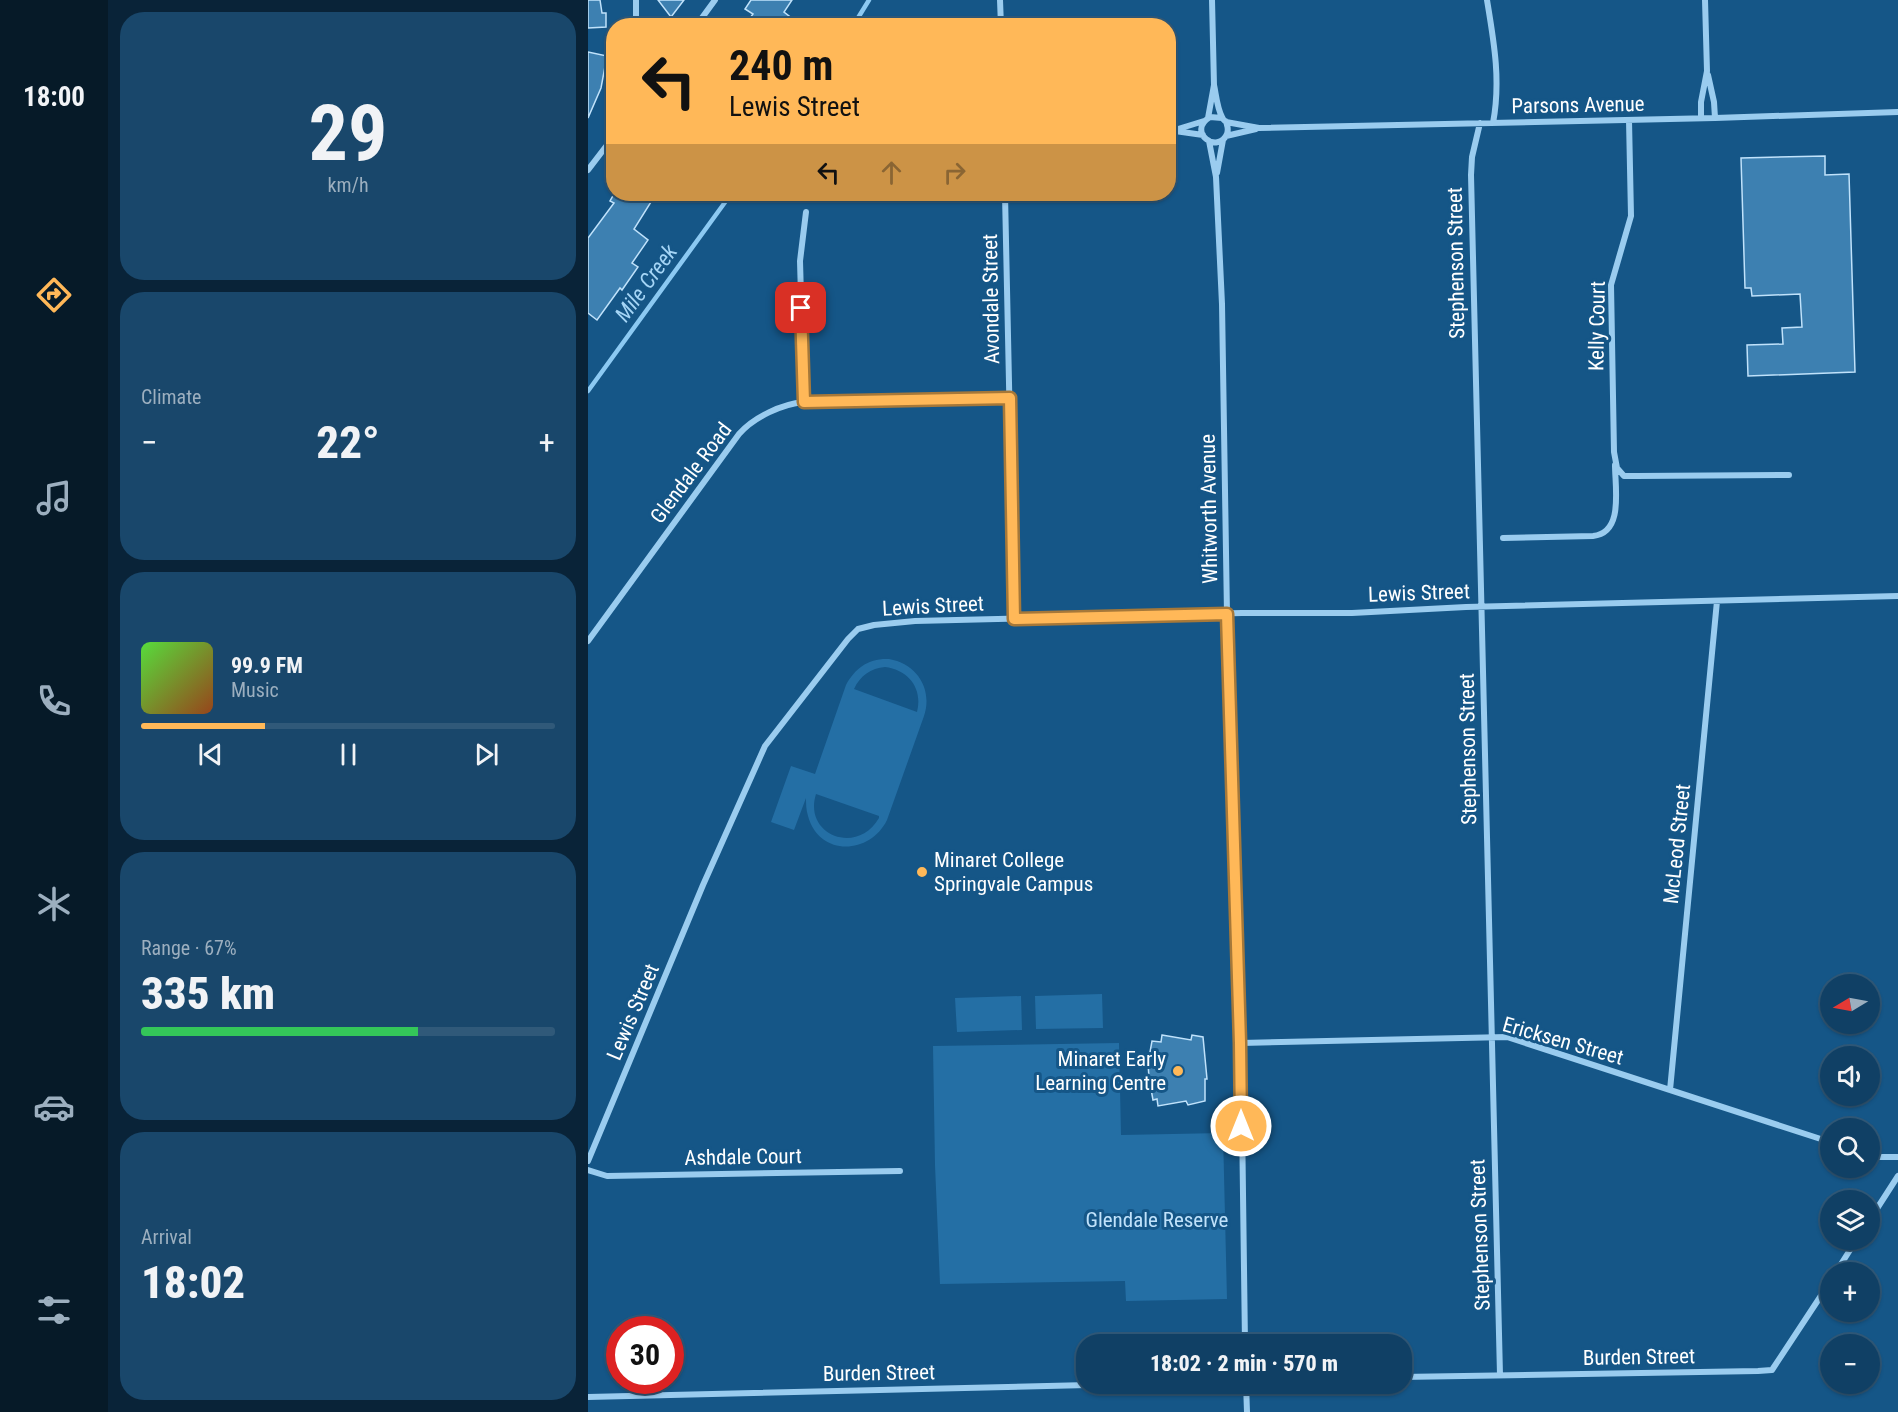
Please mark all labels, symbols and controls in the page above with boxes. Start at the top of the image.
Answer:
text: 240 m [729,41,834,90]
icon: left [630,42,708,120]
text: 18:00 [23,81,85,113]
text: 29 [309,88,387,179]
text: Lewis Street [729,91,860,123]
street label: Parsons Avenue [1511,92,1645,118]
icon: left [812,156,845,189]
icon: ahead [875,156,908,189]
icon: right [938,156,971,189]
text: km/h [327,173,369,197]
street label: Stephenson Street [1443,187,1469,339]
street label: Avondale Street [978,234,1004,364]
water label: Mile Creek [610,239,682,326]
icon: directions [33,274,75,316]
street label: Kelly Court [1584,281,1610,371]
pin [775,282,826,333]
icon: arrive [784,291,817,324]
text: Climate [141,385,201,409]
text: 22° [316,416,380,469]
street label: Glendale Road [645,418,737,528]
text: − [141,423,158,462]
text: + [539,423,555,462]
street label: Whitworth Avenue [1196,434,1222,584]
icon: music [33,477,75,519]
street label: Lewis Street [1368,579,1470,607]
street label: Lewis Street [881,591,985,621]
text: 99.9 FM [231,653,303,678]
street label: Stephenson Street [1455,673,1481,825]
text: Music [231,678,279,702]
icon: phone [33,680,75,722]
icon: previous [194,738,227,771]
icon: pause [332,738,365,771]
icon: next [470,738,503,771]
street label: McLeod Street [1659,783,1695,905]
place label: Minaret College Springvale Campus [934,848,1093,896]
marker: Minaret College Springvale Campus [915,865,929,879]
icon: climate [33,883,75,925]
text: Range · 67% [141,936,237,960]
street label: Lewis Street [602,960,664,1064]
text: 335 km [141,967,275,1020]
north arrow [1820,974,1880,1034]
map controls [1820,974,1880,1394]
street label: Ericksen Street [1500,1012,1626,1070]
button: sound [1820,1046,1880,1106]
place label: Minaret Early Learning Centre [1035,1047,1166,1095]
marker: Minaret Early Learning Centre [1171,1064,1185,1078]
icon: car [33,1086,75,1128]
position arrow [1209,1094,1273,1158]
button: search [1820,1118,1880,1178]
street label: Ashdale Court [684,1144,802,1170]
street label: Stephenson Street [1465,1159,1495,1311]
button: layers [1820,1190,1880,1250]
park label: Glendale Reserve [1086,1208,1229,1232]
text: Arrival [141,1225,192,1249]
text: 18:02 [141,1256,245,1309]
button: + [1820,1262,1880,1322]
icon: filters [33,1289,75,1331]
speed limit sign: 30 [606,1316,684,1394]
button: − [1820,1334,1880,1394]
street label: Burden Street [1583,1344,1695,1370]
text: 18:02 · 2 min · 570 m [1150,1351,1338,1376]
street label: Burden Street [823,1360,935,1386]

